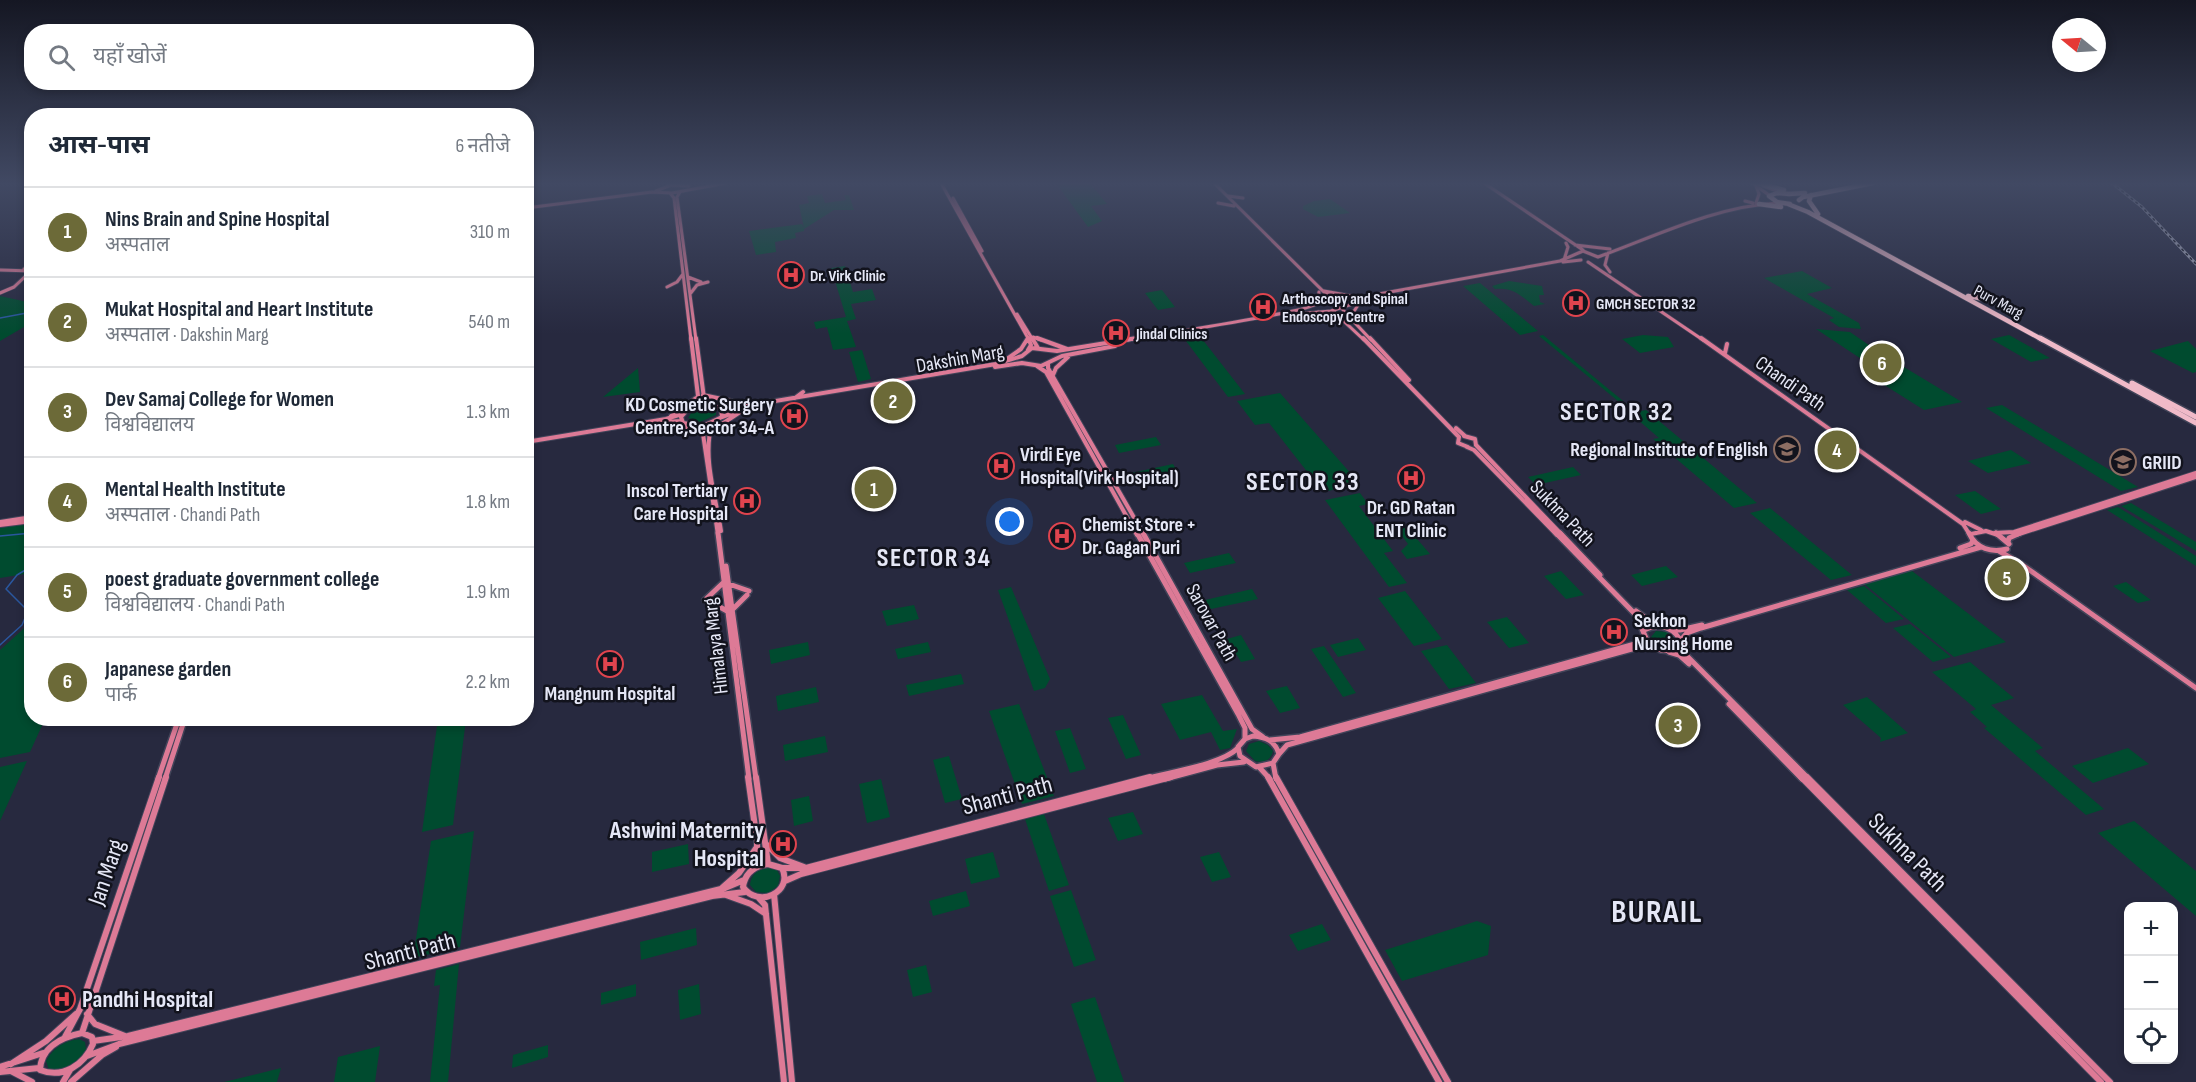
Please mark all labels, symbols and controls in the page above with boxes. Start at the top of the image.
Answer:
north arrow [2052,18,2106,72]
search box [24,24,534,90]
icon: search [45,41,78,74]
text: यहाँ खोजें [93,43,167,70]
text: आस-पास [48,130,150,161]
text: 6 नतीजे [456,134,510,158]
text: Nins Brain and Spine Hospital [105,206,329,233]
text: 1 [64,220,71,244]
text: 310 m [470,220,510,244]
text: अस्पताल [105,233,170,257]
hospital icon: Dr. Virk Clinic [776,260,806,290]
place label: Dr. Virk Clinic [810,267,886,286]
street label: Purv Marg [1970,281,2026,323]
hospital icon: GMCH SECTOR 32 [1561,288,1591,318]
place label: Arthoscopy and Spinal Endoscopy Centre [1281,290,1408,327]
hospital icon: Arthoscopy and Spinal Endoscopy Centre [1248,292,1278,322]
place label: GMCH SECTOR 32 [1596,295,1696,314]
text: Mukat Hospital and Heart Institute [105,296,373,323]
text: 2 [63,310,72,334]
text: 540 m [469,310,510,334]
hospital icon: Jindal Clinics [1101,318,1131,348]
text: अस्पताल · Dakshin Marg [105,323,269,347]
place label: Jindal Clinics [1135,325,1207,344]
street label: Dakshin Marg [914,339,1006,379]
pin: 6 [1862,340,1902,386]
street label: Chandi Path [1751,351,1830,417]
pin: 2 [874,378,912,424]
text: Dev Samaj College for Women [105,386,334,413]
place label: KD Cosmetic Surgery Centre,Sector 34-A [625,393,775,440]
district label: SECTOR 32 [1560,397,1674,428]
text: 3 [63,400,72,424]
text: 1.3 km [467,400,510,424]
hospital icon: KD Cosmetic Surgery Centre,Sector 34-A [779,401,809,431]
text: विश्वविद्यालय [105,413,194,437]
pin: 4 [1818,428,1856,472]
school or university icon: Regional Institute of English [1772,434,1802,464]
place label: Regional Institute of English [1570,438,1768,462]
place label: Virdi Eye Hospital(Virk Hospital) [1020,443,1179,490]
school or university icon: GRIID [2108,447,2138,477]
hospital icon: Virdi Eye Hospital(Virk Hospital) [986,451,1016,481]
place label: GRIID [2142,451,2182,475]
hospital icon: Dr. GD Ratan ENT Clinic [1396,463,1426,493]
pin: 1 [854,466,894,512]
district label: SECTOR 33 [1246,467,1360,498]
street label: Sukhna Path [1525,475,1600,552]
text: Mental Health Institute [105,476,286,503]
place label: Inscol Tertiary Care Hospital [627,479,729,526]
hospital icon: Inscol Tertiary Care Hospital [732,486,762,516]
text: 4 [63,490,72,514]
text: 1.8 km [466,490,510,514]
place label: Dr. GD Ratan ENT Clinic [1367,496,1455,543]
text: अस्पताल · Chandi Path [105,503,260,527]
your location [995,507,1024,536]
place label: Chemist Store + Dr. Gagan Puri [1082,513,1196,560]
hospital icon: Chemist Store + Dr. Gagan Puri [1047,521,1077,551]
district label: SECTOR 34 [877,543,991,574]
pin: 5 [1988,556,2026,600]
text: poest graduate government college [105,566,379,593]
text: 5 [63,580,72,604]
text: 1.9 km [467,580,510,604]
street label: Sarovar Path [1180,580,1242,665]
text: विश्वविद्यालय · Chandi Path [105,593,285,617]
street label: Himalaya Marg [698,596,734,695]
place label: Sekhon Nursing Home [1634,609,1733,656]
hospital icon: Sekhon Nursing Home [1599,617,1629,647]
hospital icon: Mangnum Hospital [595,649,625,679]
text: Japanese garden [105,656,231,683]
text: 6 [63,670,72,694]
text: 2.2 km [465,670,510,694]
place label: Mangnum Hospital [545,682,675,706]
text: पार्क [105,683,137,707]
pin: 3 [1658,702,1698,748]
street label: Shanti Path [959,770,1056,821]
street label: Sukhna Path [1862,807,1953,898]
place label: Ashwini Maternity Hospital [609,816,764,873]
hospital icon: Ashwini Maternity Hospital [768,829,798,859]
street label: Jan Marg [81,836,131,910]
district label: BURAIL [1611,893,1703,932]
map controls [2124,902,2178,1064]
button: + [2124,902,2178,956]
street label: Shanti Path [362,926,458,977]
button: − [2124,956,2178,1010]
hospital icon: Pandhi Hospital [47,984,77,1014]
place label: Pandhi Hospital [82,985,213,1014]
button: locate [2124,1010,2178,1064]

